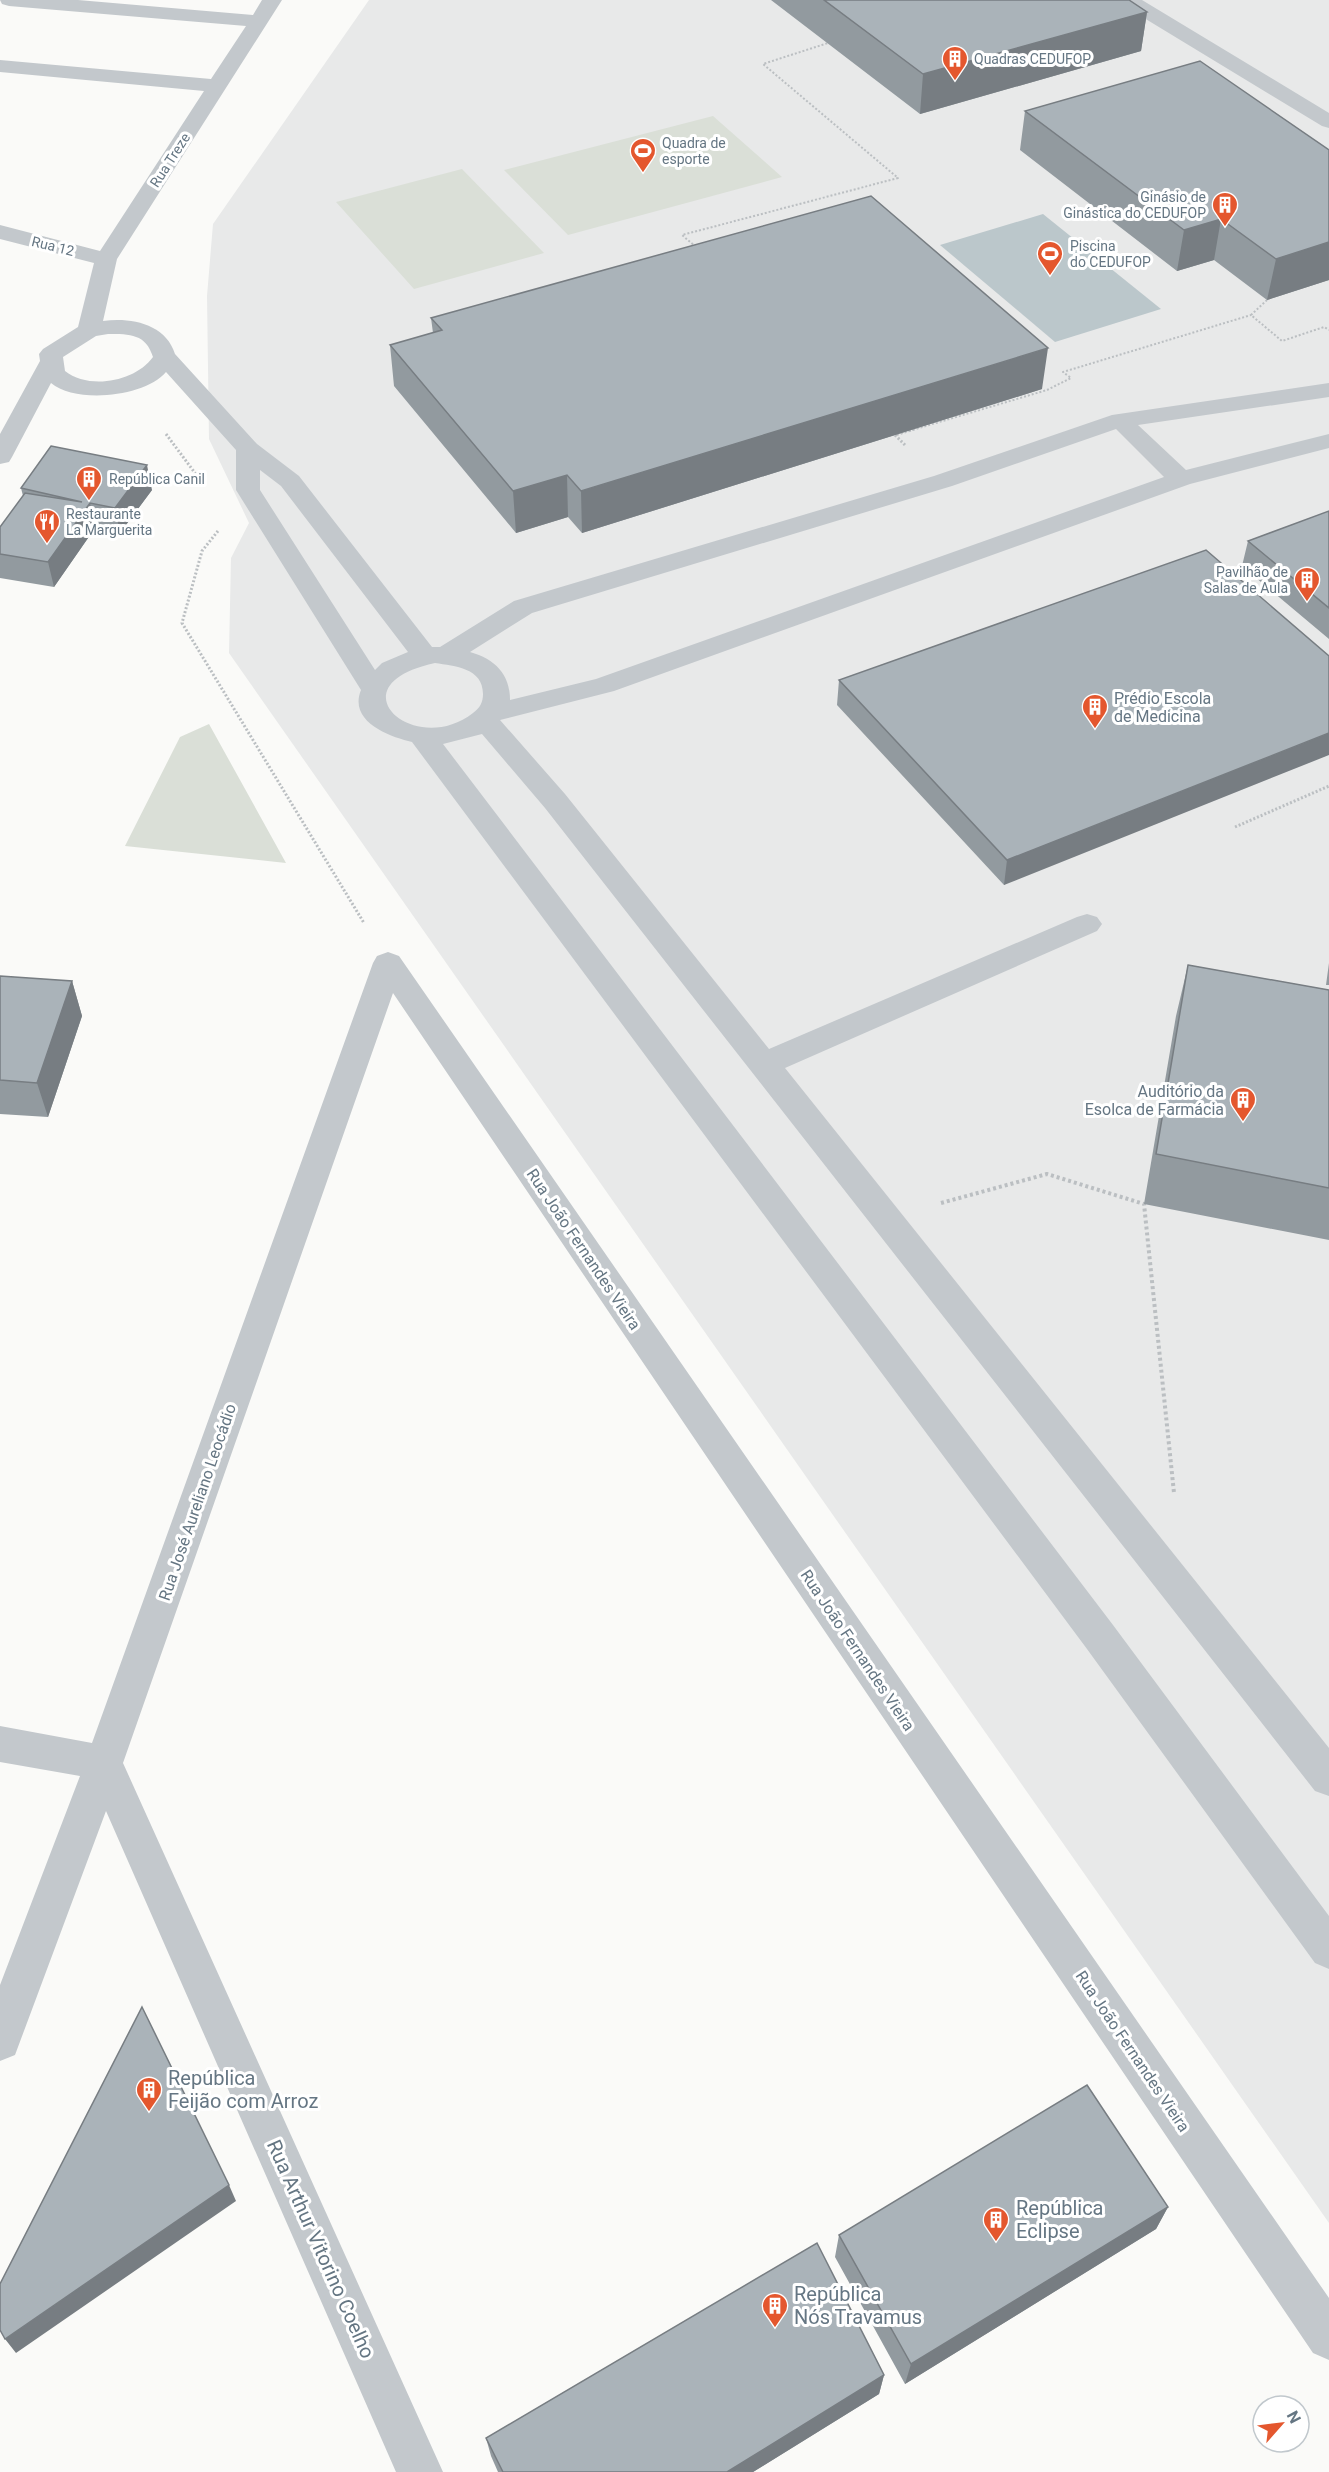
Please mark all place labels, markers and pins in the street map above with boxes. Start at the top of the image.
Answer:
building icon: Quadras CEDUFOP [940,44,970,82]
place label: Quadras CEDUFOP [974,51,1091,67]
place label: Quadra de esporte [662,135,726,167]
sports icon: Quadra de esporte [628,136,658,174]
place label: Ginásio de Ginástica do CEDUFOP [1063,189,1206,221]
building icon: Ginásio de Ginástica do CEDUFOP [1210,190,1240,228]
place label: Piscina do CEDUFOP [1070,238,1151,270]
sports icon: Piscina do CEDUFOP [1035,239,1065,277]
building icon: República Canil [74,464,104,502]
place label: República Canil [109,471,205,487]
place label: Restaurante La Marguerita [66,506,152,538]
restaurant icon: Restaurante La Marguerita [32,507,62,545]
place label: Pavilhão de Salas de Aula [1204,564,1288,596]
building icon: Pavilhão de Salas de Aula [1292,565,1322,603]
place label: Prédio Escola de Medicina [1114,689,1211,726]
building icon: Prédio Escola de Medicina [1080,692,1110,730]
place label: Auditório da Esolca de Farmácia [1085,1082,1224,1119]
building icon: Auditório da Esolca de Farmácia [1228,1085,1258,1123]
place label: República Feijão com Arroz [168,2066,318,2113]
building icon: República Feijão com Arroz [134,2075,164,2113]
place label: República Eclipse [1016,2196,1104,2243]
building icon: República Eclipse [981,2205,1011,2243]
place label: República Nós Travamus [794,2282,922,2329]
building icon: República Nós Travamus [760,2291,790,2329]

